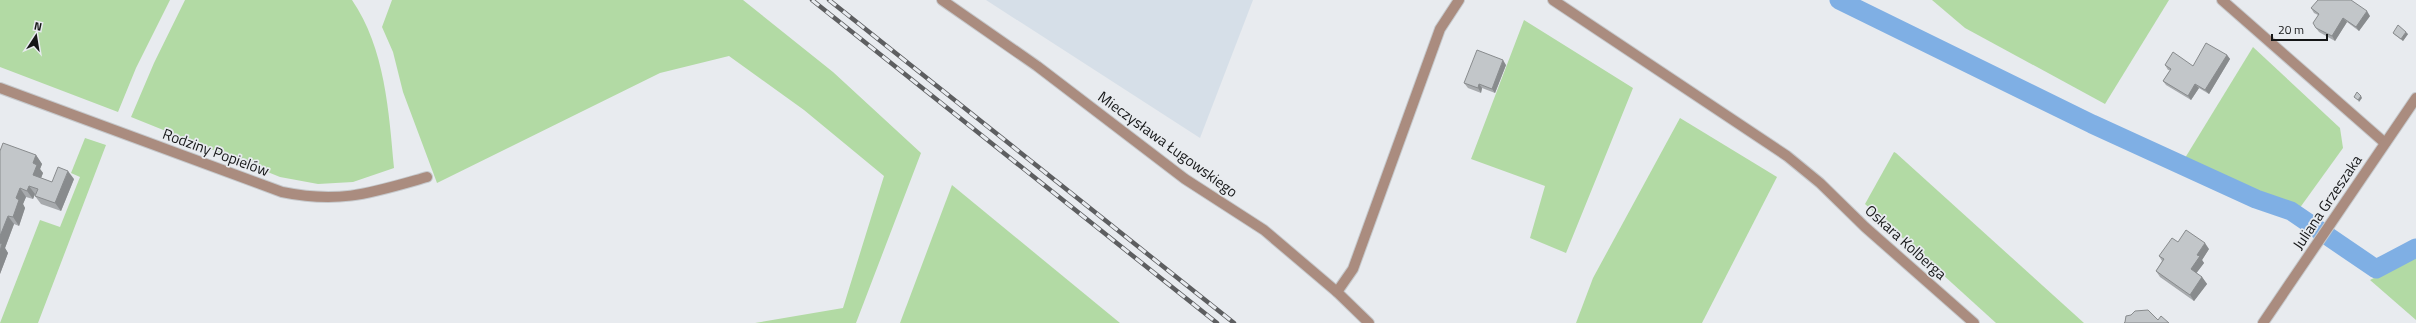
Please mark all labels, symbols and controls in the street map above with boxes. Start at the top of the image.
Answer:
north arrow [16,16,56,56]
scale bar [2272,16,2327,42]
text: N [33,18,43,35]
text: 20 m [2278,20,2304,39]
street label: Mieczysława Ługowskiego [1093,85,1243,203]
street label: Rodziny Popielów [160,122,272,182]
street label: Juliana Grzeszaka [2287,149,2368,254]
street label: Oskara Kolberga [1860,199,1952,285]

